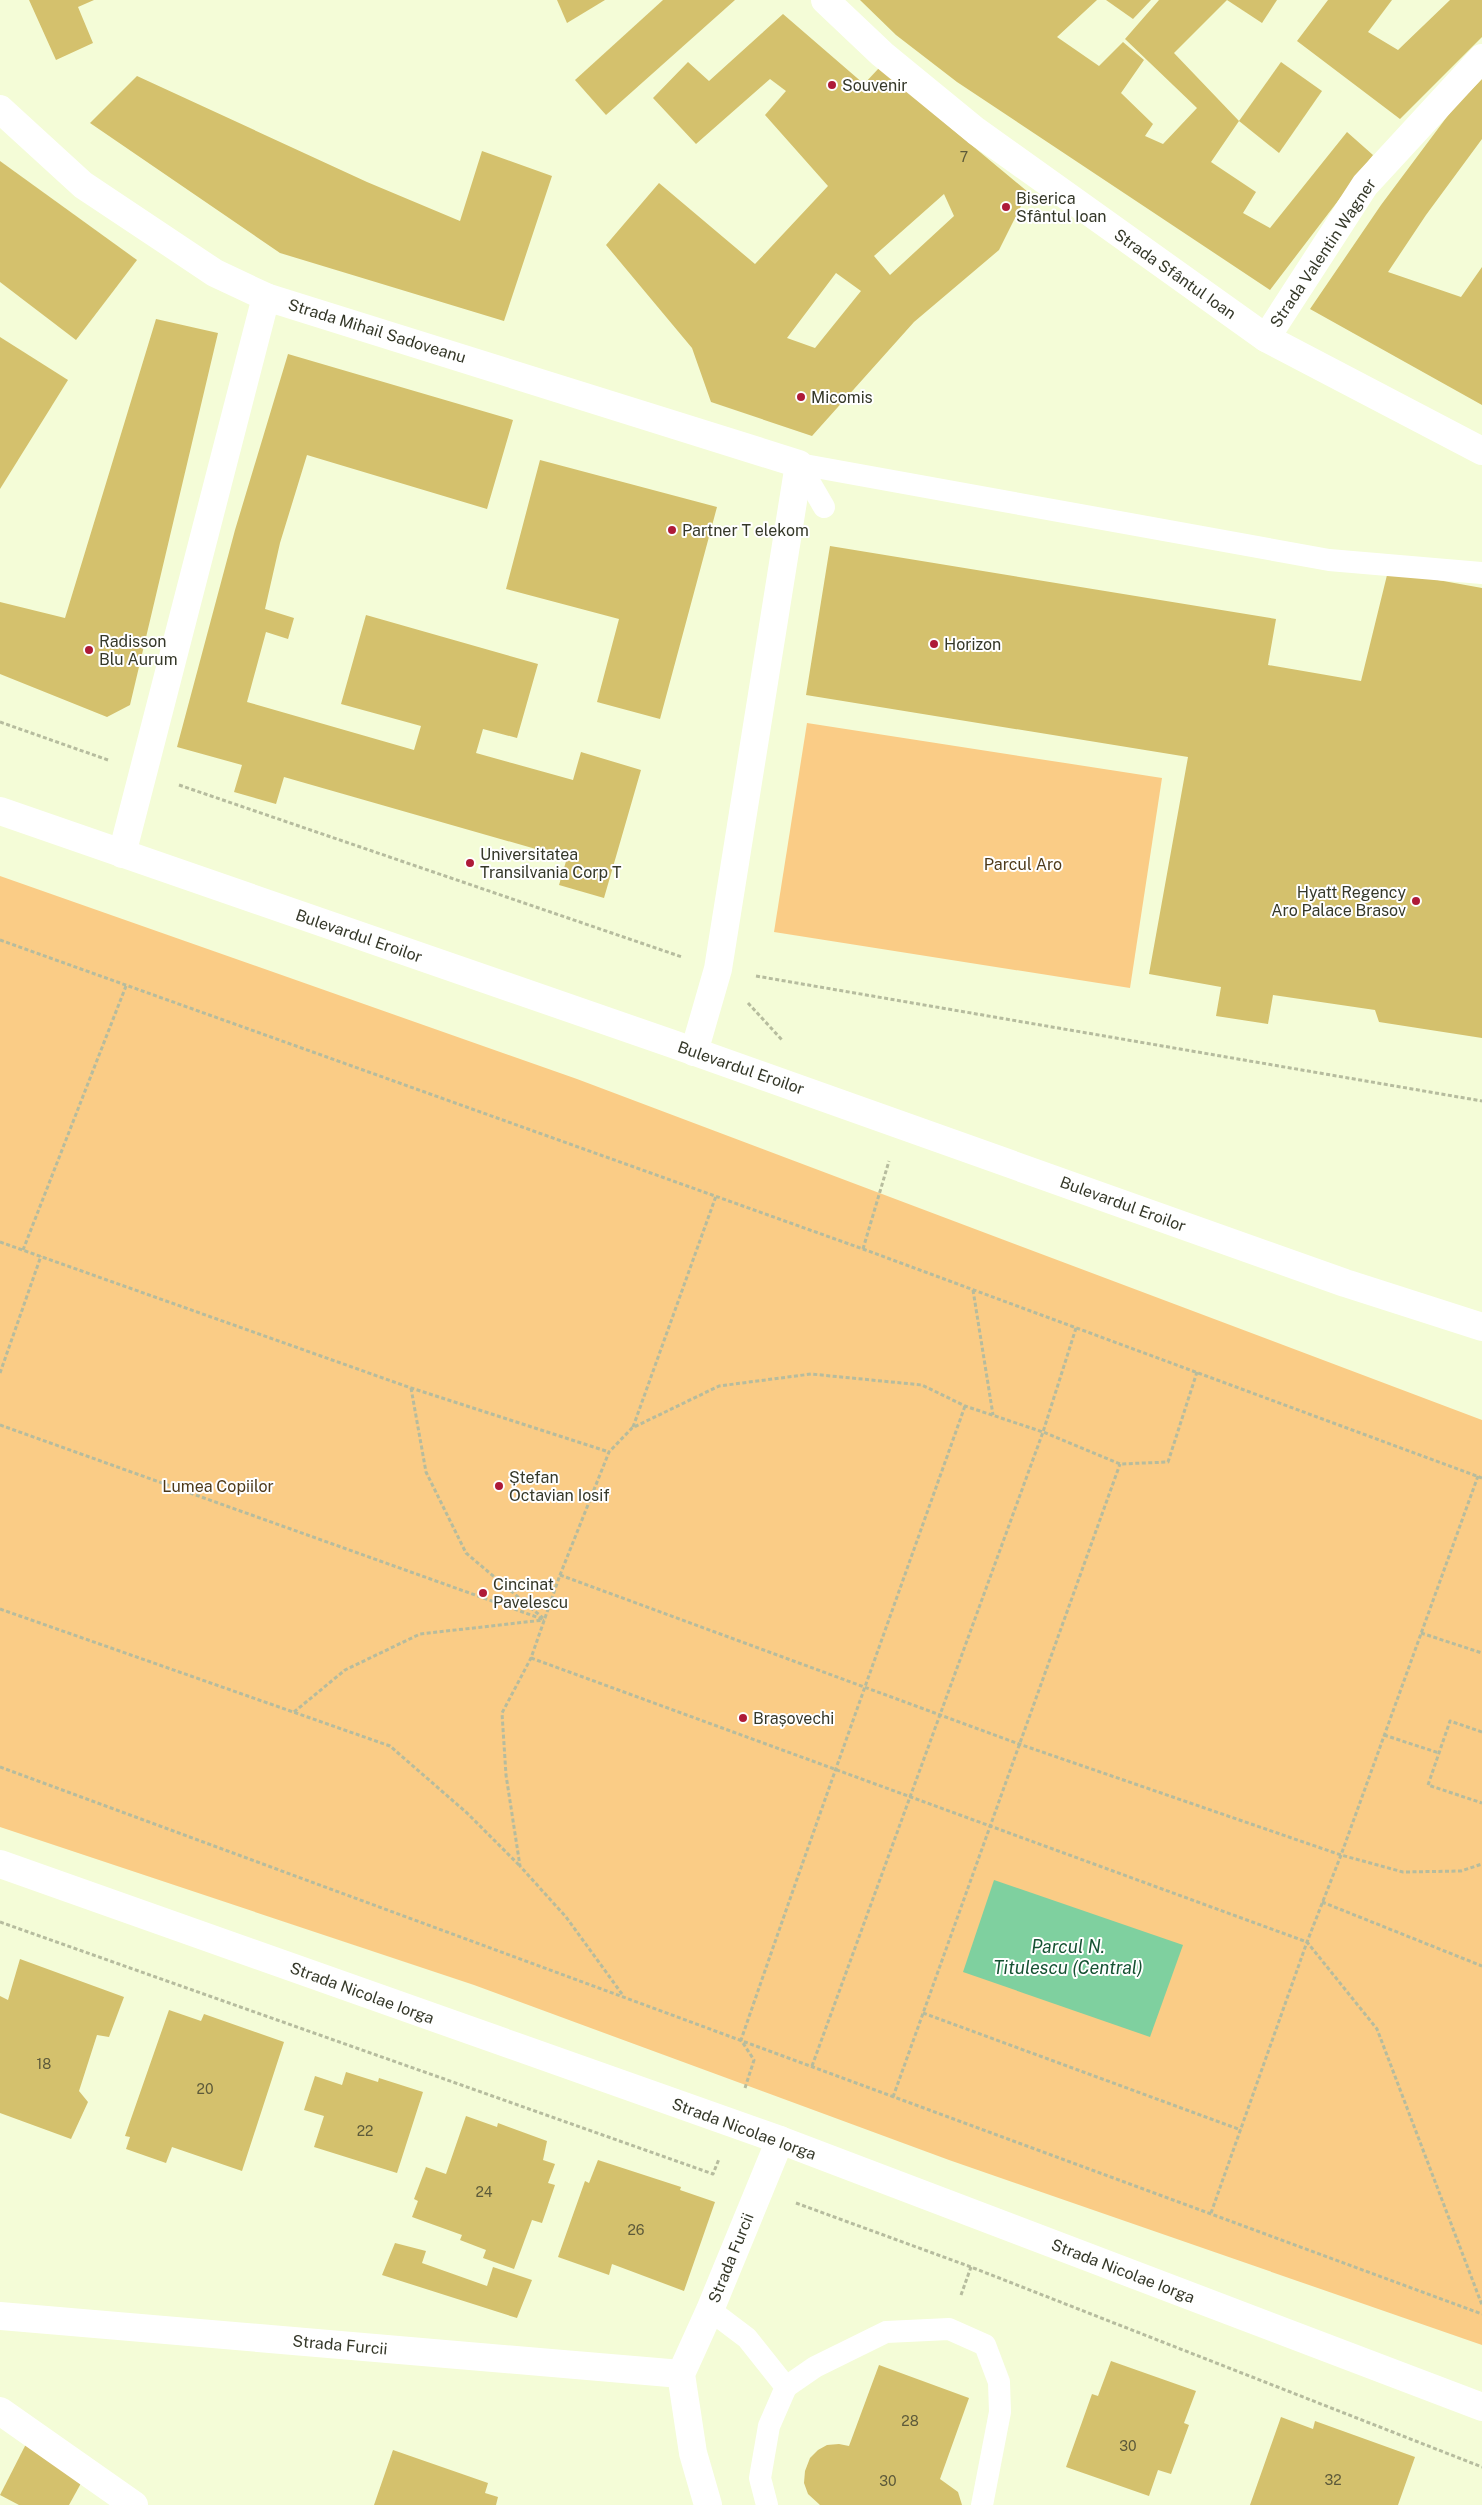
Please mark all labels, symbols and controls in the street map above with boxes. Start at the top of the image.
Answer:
place label: Souvenir [842,76,908,95]
marker: Souvenir [826,79,838,91]
house number: 7 [960,149,968,165]
street label: Strada Valentin Wagner [1266,175,1380,331]
place label: Biserica Sfântul Ioan [1016,189,1107,226]
marker: Biserica Sfântul Ioan [1000,201,1012,213]
street label: Strada Sfântul Ioan [1110,225,1240,323]
street label: Strada Mihail Sadoveanu [286,295,468,367]
place label: Micomis [811,388,873,407]
marker: Micomis [795,391,807,403]
place label: Partner T elekom [682,521,809,540]
marker: Partner T elekom [666,524,678,536]
place label: Radisson Blu Aurum [99,632,178,669]
place label: Horizon [944,635,1001,654]
marker: Horizon [928,638,940,650]
marker: Radisson Blu Aurum [83,644,95,656]
place label: Universitatea Transilvania Corp T [480,845,622,882]
park label: Parcul Aro [984,855,1062,874]
marker: Universitatea Transilvania Corp T [464,857,476,869]
place label: Hyatt Regency Aro Palace Brasov [1271,883,1406,920]
marker: Hyatt Regency Aro Palace Brasov [1410,895,1422,907]
street label: Bulevardul Eroilor [293,905,425,967]
street label: Bulevardul Eroilor [675,1037,807,1099]
street label: Bulevardul Eroilor [1057,1172,1189,1236]
place label: Ștefan Octavian Iosif [509,1468,610,1505]
park label: Lumea Copiilor [162,1477,274,1496]
marker: Ștefan Octavian Iosif [493,1480,505,1492]
place label: Cincinat Pavelescu [493,1575,568,1612]
marker: Cincinat Pavelescu [477,1587,489,1599]
place label: Brașovechi [753,1709,834,1728]
marker: Brașovechi [737,1712,749,1724]
water label: Parcul N. Titulescu (Central) [993,1936,1143,1978]
street label: Strada Nicolae Iorga [287,1958,437,2028]
house number: 18 [37,2056,51,2072]
house number: 20 [197,2081,213,2097]
street label: Strada Nicolae Iorga [669,2094,819,2164]
house number: 22 [357,2123,373,2139]
house number: 24 [475,2184,493,2200]
street label: Strada Furcii [704,2210,758,2306]
house number: 26 [627,2222,645,2238]
street label: Strada Nicolae Iorga [1049,2235,1197,2307]
street label: Strada Furcii [292,2331,388,2359]
house number: 28 [901,2413,919,2429]
house number: 30 [1119,2438,1137,2454]
house number: 32 [1324,2472,1342,2488]
house number: 30 [879,2473,897,2489]

